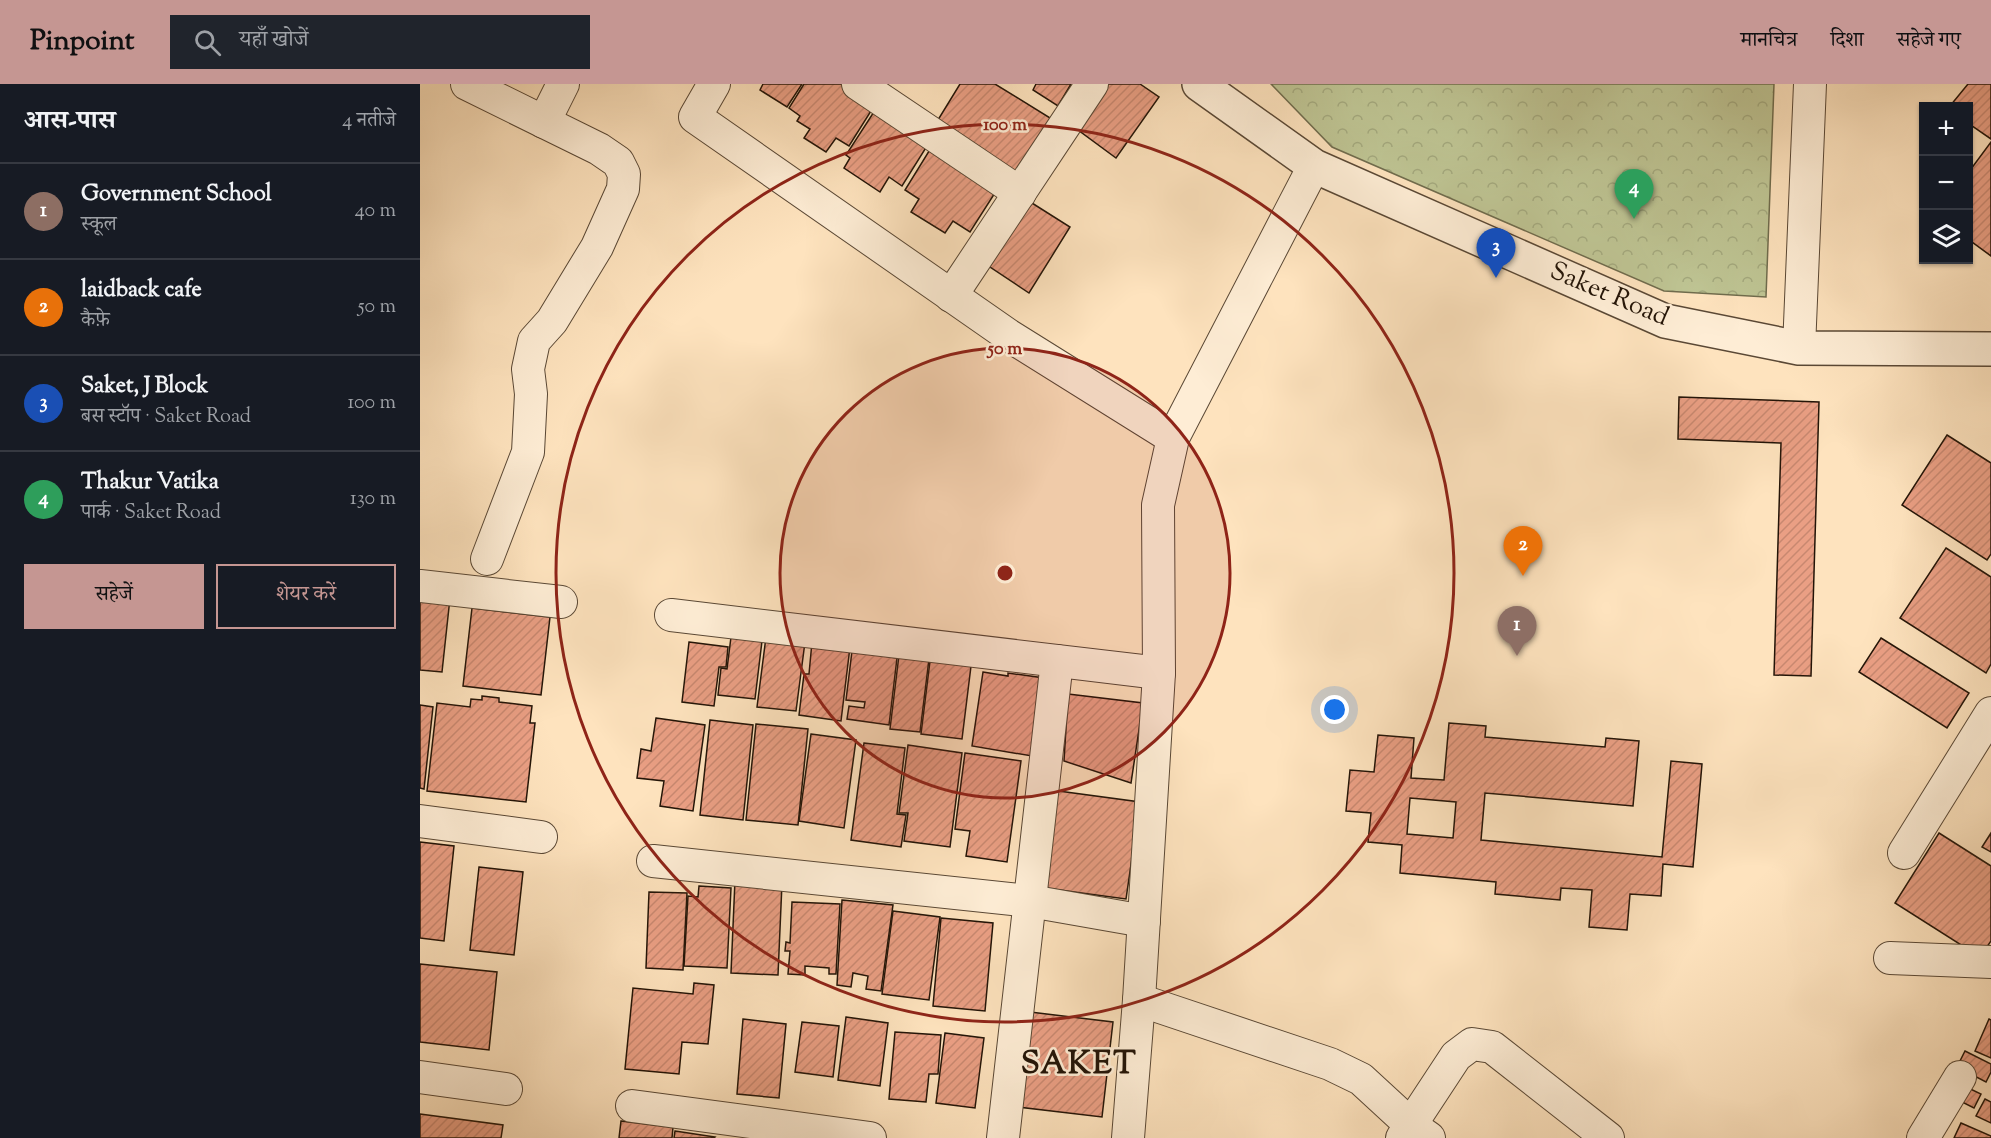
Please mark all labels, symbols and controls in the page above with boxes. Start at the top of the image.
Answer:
search box [170,15,590,69]
text: Pinpoint [30,22,134,62]
text: यहाँ खोजें [239,25,308,57]
icon: search [191,26,224,59]
text: मानचित्र [1740,26,1797,56]
text: दिशा [1830,26,1864,56]
text: सहेजे गए [1897,26,1961,56]
map controls [1919,102,1973,264]
button: + [1919,102,1973,156]
text: आस-पास [24,103,116,140]
text: 4 नतीजे [342,107,396,136]
text: 100 m [983,113,1027,139]
button: − [1919,156,1973,210]
pin: 4 [1614,170,1654,219]
text: Government School [81,179,272,211]
text: 1 [40,197,47,226]
text: 40 m [355,197,396,226]
button: layers [1919,210,1973,264]
text: स्कूल [81,211,117,240]
pin: 3 [1476,228,1516,278]
street label: Saket Road [1544,253,1675,337]
text: laidback cafe [81,275,202,307]
text: 2 [39,293,48,322]
text: 50 m [358,293,396,322]
text: कैफ़े [81,307,110,336]
text: 50 m [986,337,1022,363]
text: Saket, J Block [81,371,208,403]
text: 3 [39,389,48,418]
text: 100 m [347,389,396,418]
text: बस स्टॉप · Saket Road [81,403,251,432]
text: Thakur Vatika [81,467,219,499]
text: 4 [38,485,49,514]
text: 130 m [350,485,396,514]
text: पार्क · Saket Road [81,499,221,528]
pin: 2 [1504,526,1542,576]
centre of rings [995,563,1015,583]
button: सहेजें [24,564,204,629]
button: शेयर करें [216,564,396,629]
pin: 1 [1498,606,1536,656]
your location [1320,695,1349,724]
district label: SAKET [1021,1042,1137,1088]

